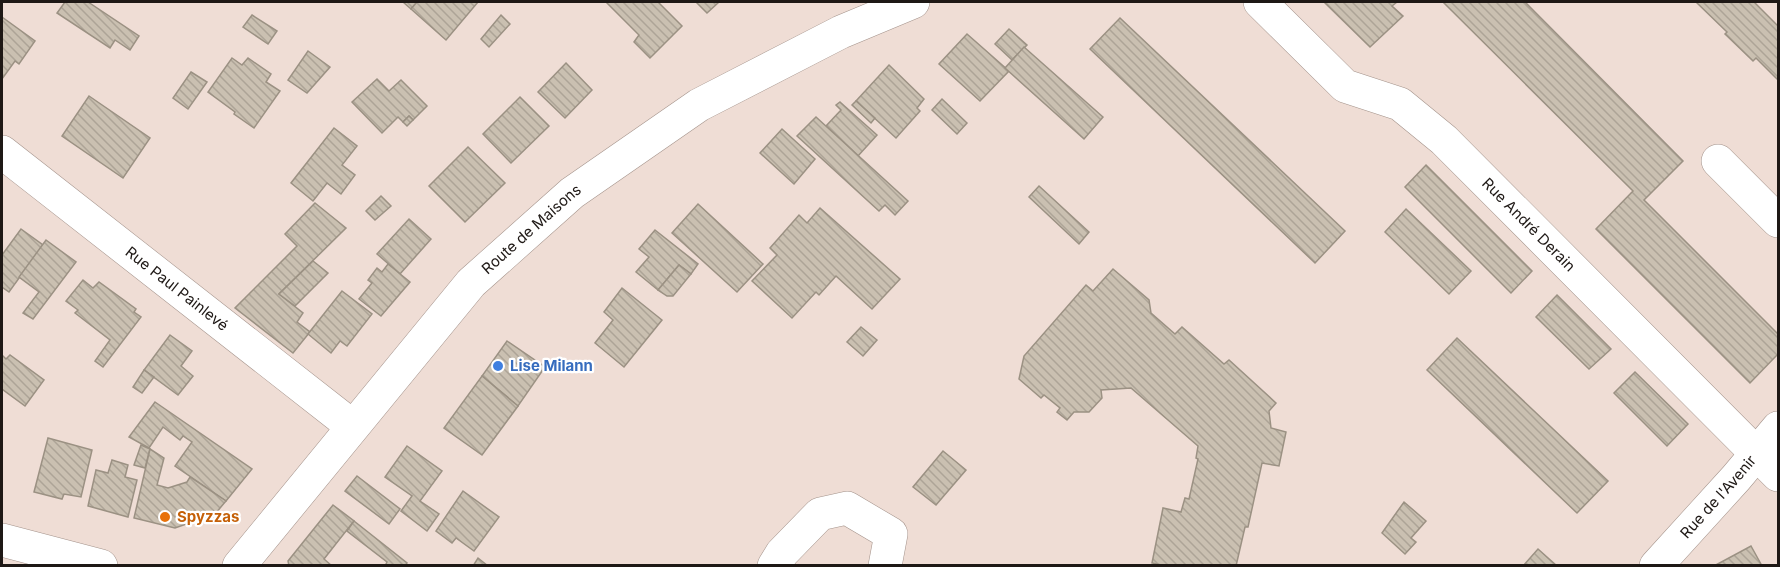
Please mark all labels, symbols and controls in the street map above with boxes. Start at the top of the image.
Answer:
street label: Rue André Derain [1478,174,1580,275]
street label: Route de Maisons [478,180,585,278]
street label: Rue Paul Painlevé [122,242,232,335]
place label: Lise Milann [510,356,593,375]
marker: Lise Milann [491,359,505,373]
street label: Rue de l'Avenir [1676,451,1760,542]
place label: Spyzzas [177,507,239,526]
marker: Spyzzas [158,510,172,524]

